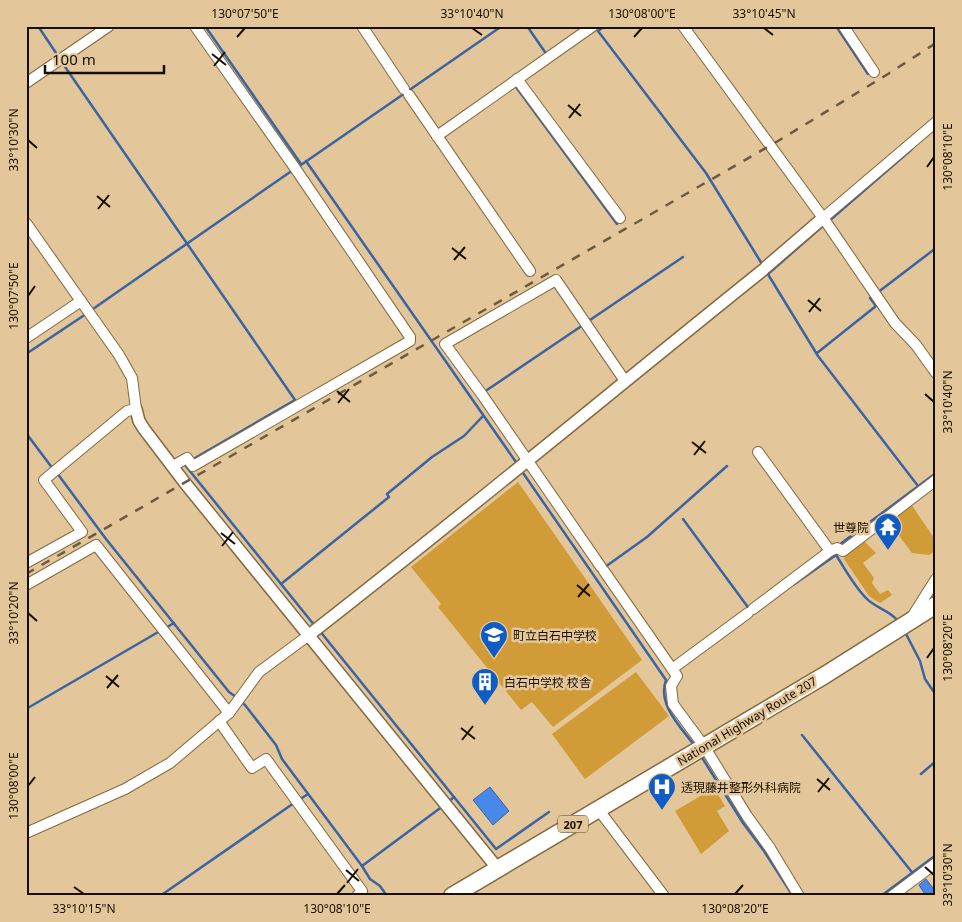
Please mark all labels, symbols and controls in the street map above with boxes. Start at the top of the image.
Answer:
text: 130°07'50"E [211,5,279,22]
text: 33°10'40"N [440,5,504,22]
text: 130°08'00"E [608,5,676,22]
text: 33°10'45"N [732,5,796,22]
scale bar [45,42,164,74]
text: 100 m [52,49,96,69]
text: 33°10'30"N [5,108,22,172]
text: 130°08'10"E [939,123,956,191]
text: 130°07'50"E [5,262,22,330]
text: 33°10'40"N [939,370,956,434]
temple icon: 世尊院 [873,512,903,551]
place label: 世尊院 [833,519,869,536]
text: 33°10'20"N [5,581,22,645]
text: 130°08'20"E [939,614,956,682]
school or university icon: 町立白石中学校 [479,620,509,659]
place label: 町立白石中学校 [513,627,597,644]
building icon: 白石中学校 校舎 [470,667,500,706]
street label: National Highway Route 207 [674,672,820,770]
place label: 白石中学校 校舎 [504,674,591,691]
text: 130°08'00"E [5,752,22,820]
hospital icon: 透現藤井整形外科病院 [647,772,677,811]
place label: 透現藤井整形外科病院 [681,779,801,796]
road number: 207 [558,816,588,832]
text: 33°10'30"N [939,843,956,907]
text: 33°10'15"N [52,900,116,917]
text: 130°08'10"E [303,900,371,917]
text: 130°08'20"E [701,900,769,917]

